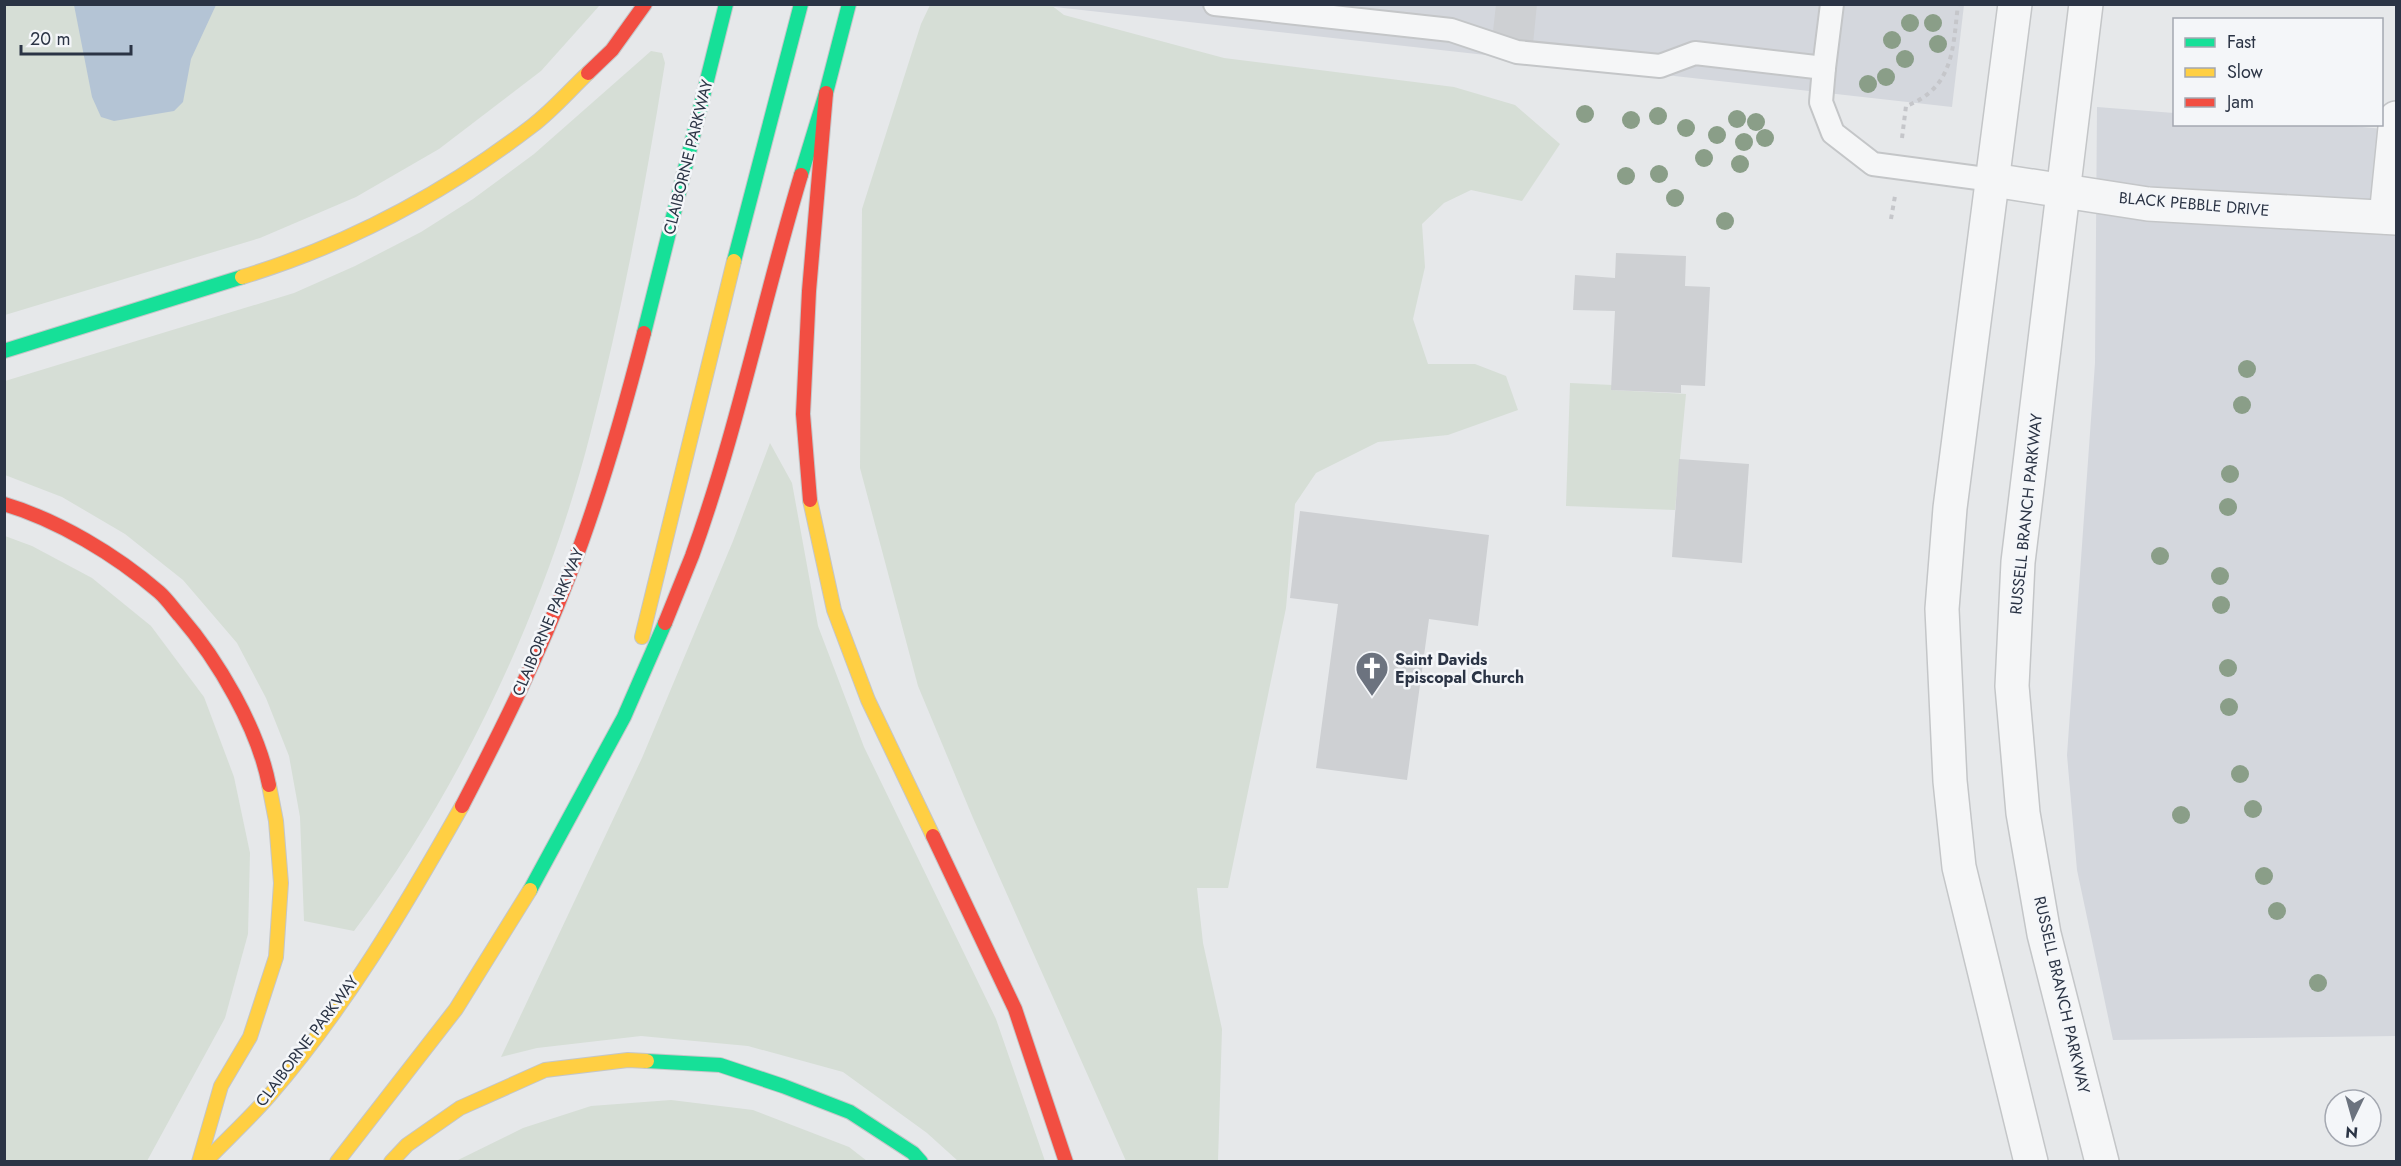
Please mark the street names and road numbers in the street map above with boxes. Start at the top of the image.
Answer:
street label: CLAIBORNE PARKWAY [658,77,718,237]
street label: BLACK PEBBLE DRIVE [2118,186,2270,222]
street label: RUSSELL BRANCH PARKWAY [2004,412,2048,616]
street label: CLAIBORNE PARKWAY [506,544,590,700]
street label: RUSSELL BRANCH PARKWAY [2028,894,2096,1096]
street label: CLAIBORNE PARKWAY [250,971,364,1111]

